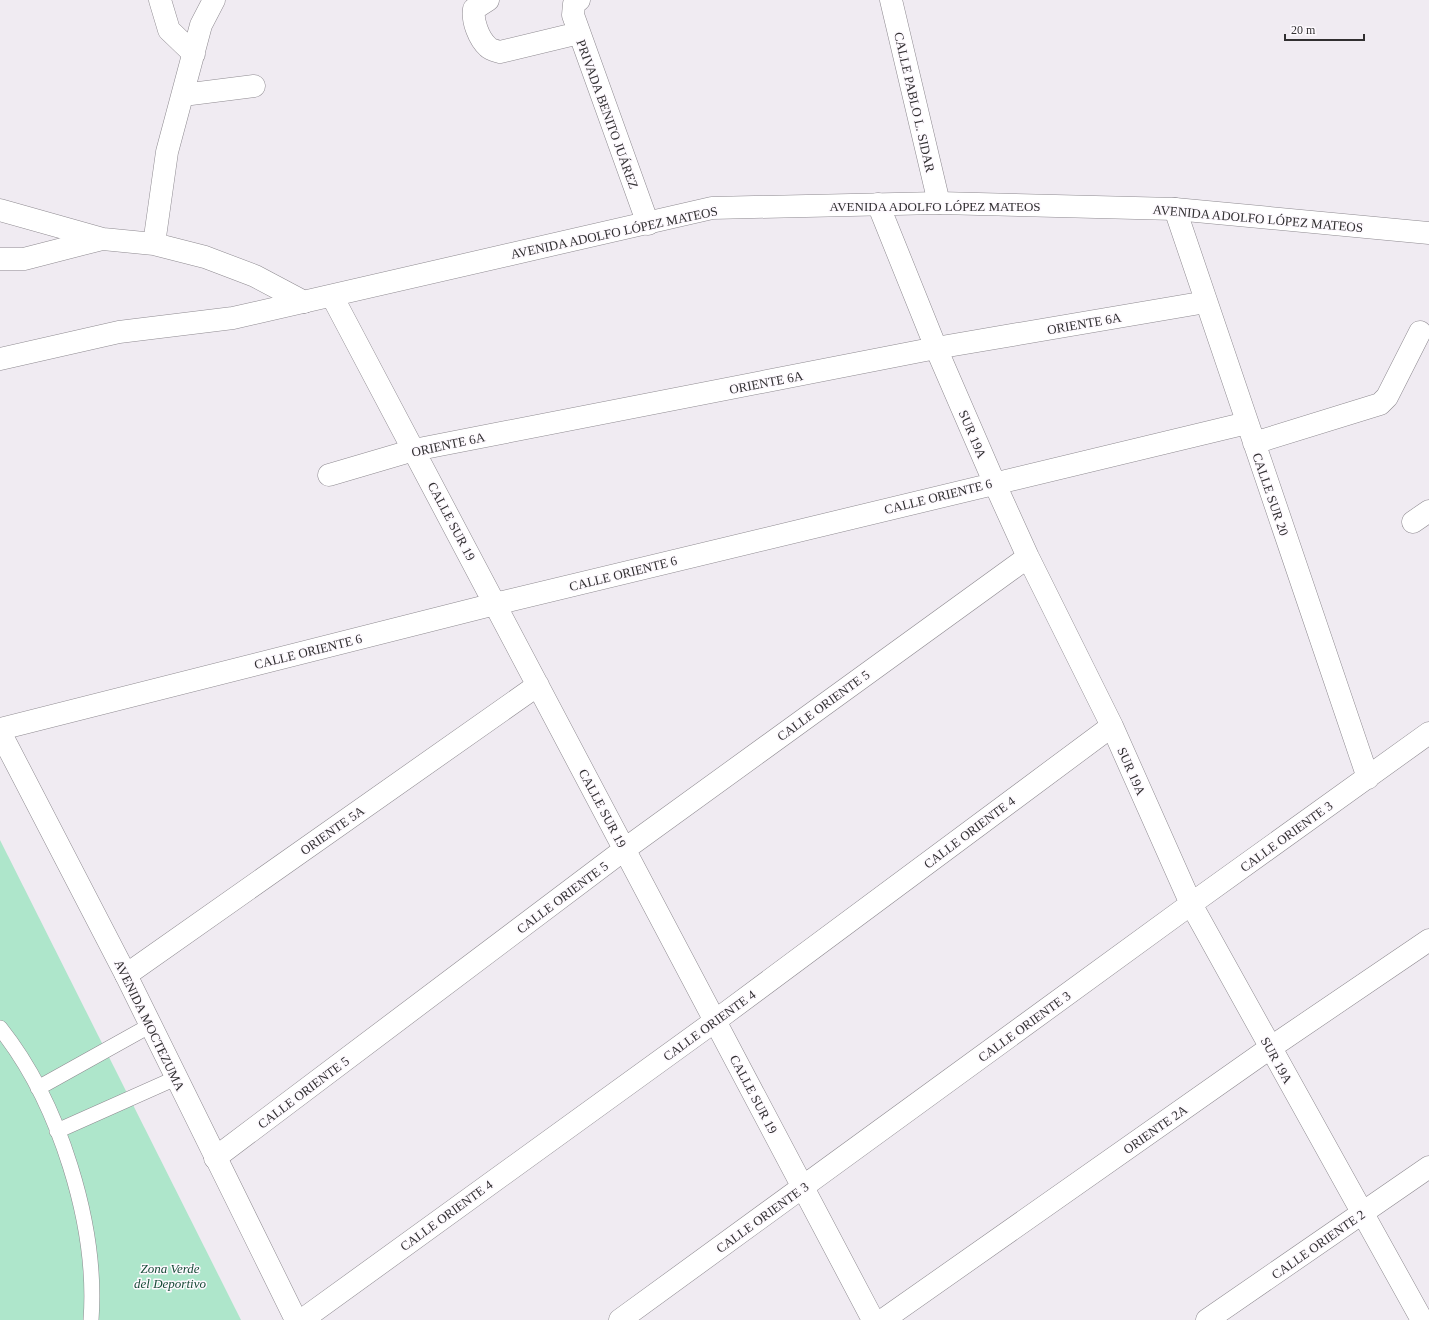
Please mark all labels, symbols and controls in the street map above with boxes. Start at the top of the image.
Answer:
scale bar [1285,16,1364,42]
text: 20 m [1291,23,1316,37]
street label: CALLE PABLO L. SIDAR [891,31,938,174]
street label: PRIVADA BENITO JUÁREZ [574,38,642,191]
street label: AVENIDA ADOLFO LÓPEZ MATEOS [829,199,1041,214]
street label: AVENIDA ADOLFO LÓPEZ MATEOS [1152,202,1364,235]
street label: AVENIDA ADOLFO LÓPEZ MATEOS [509,203,719,262]
street label: ORIENTE 6A [1046,310,1123,337]
street label: ORIENTE 6A [728,368,805,397]
street label: SUR 19A [956,408,990,461]
street label: ORIENTE 6A [410,429,487,460]
street label: CALLE SUR 20 [1249,451,1292,538]
street label: CALLE ORIENTE 6 [883,476,994,517]
street label: CALLE SUR 19 [425,479,479,563]
street label: CALLE ORIENTE 6 [568,553,679,594]
street label: CALLE ORIENTE 6 [253,631,364,672]
street label: CALLE ORIENTE 5 [774,667,872,744]
street label: SUR 19A [1114,745,1149,798]
street label: CALLE SUR 19 [576,766,630,850]
street label: CALLE ORIENTE 4 [921,793,1018,872]
street label: CALLE ORIENTE 3 [1237,798,1335,875]
street label: ORIENTE 5A [297,802,368,858]
street label: CALLE ORIENTE 5 [514,858,611,937]
street label: AVENIDA MOCTEZUMA [111,957,188,1094]
street label: CALLE ORIENTE 4 [660,987,759,1064]
street label: CALLE ORIENTE 3 [975,988,1073,1065]
street label: SUR 19A [1258,1034,1296,1087]
street label: CALLE SUR 19 [727,1052,781,1136]
street label: CALLE ORIENTE 5 [255,1053,352,1132]
street label: ORIENTE 2A [1120,1101,1191,1157]
street label: CALLE ORIENTE 4 [397,1177,496,1254]
street label: CALLE ORIENTE 3 [713,1179,811,1256]
street label: CALLE ORIENTE 2 [1269,1207,1368,1282]
park label: Zona Verde del Deportivo [134,1261,206,1291]

